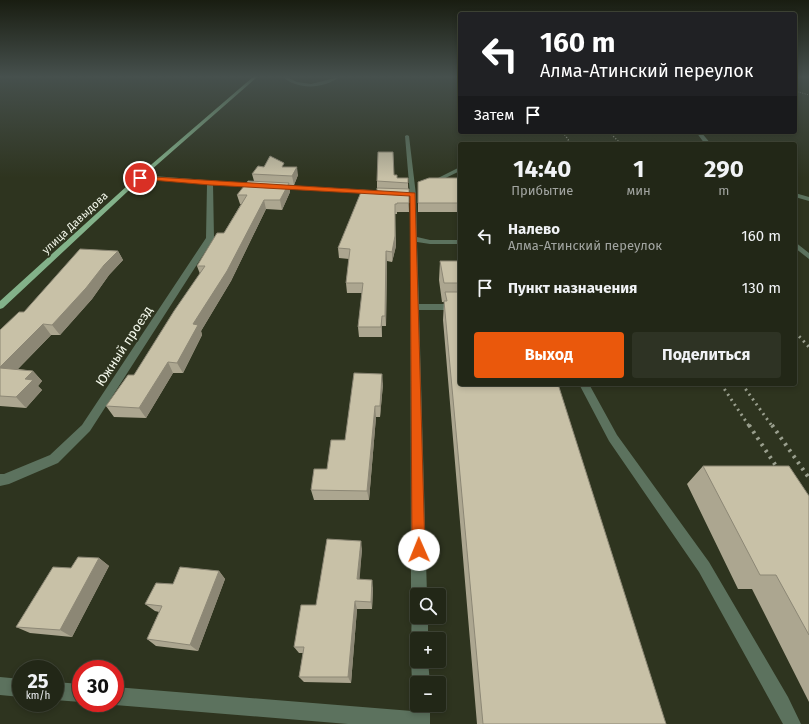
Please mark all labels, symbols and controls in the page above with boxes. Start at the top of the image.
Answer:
text: 160 m [540,26,615,59]
icon: left [474,28,526,80]
text: Алма-Атинский переулок [540,60,753,82]
icon: arrive [522,104,544,126]
text: Затем [474,106,514,124]
text: 14:40 [513,155,571,183]
text: 1 [633,155,644,183]
text: 290 [704,155,744,183]
pin [123,161,157,195]
icon: arrive [129,167,151,189]
text: Прибытие [511,183,573,198]
text: мин [627,183,651,198]
text: m [718,183,729,198]
street label: улица Давыдова [39,189,111,257]
text: Налево [508,220,560,238]
icon: left [474,225,496,247]
text: 160 m [741,227,781,245]
text: Алма-Атинский переулок [508,238,662,253]
icon: arrive [474,277,496,299]
text: Пункт назначения [508,279,637,297]
text: 130 m [742,279,781,297]
street label: Южный проезд [92,303,156,389]
button: Выход [474,332,624,378]
button: Поделиться [632,332,781,378]
position arrow [398,529,440,571]
map controls [410,588,446,712]
button: search [410,588,446,624]
button: + [410,632,446,668]
speed limit sign: 30 [72,660,124,712]
text: 25 [27,669,49,693]
button: − [410,676,446,712]
text: km/h [26,690,50,702]

